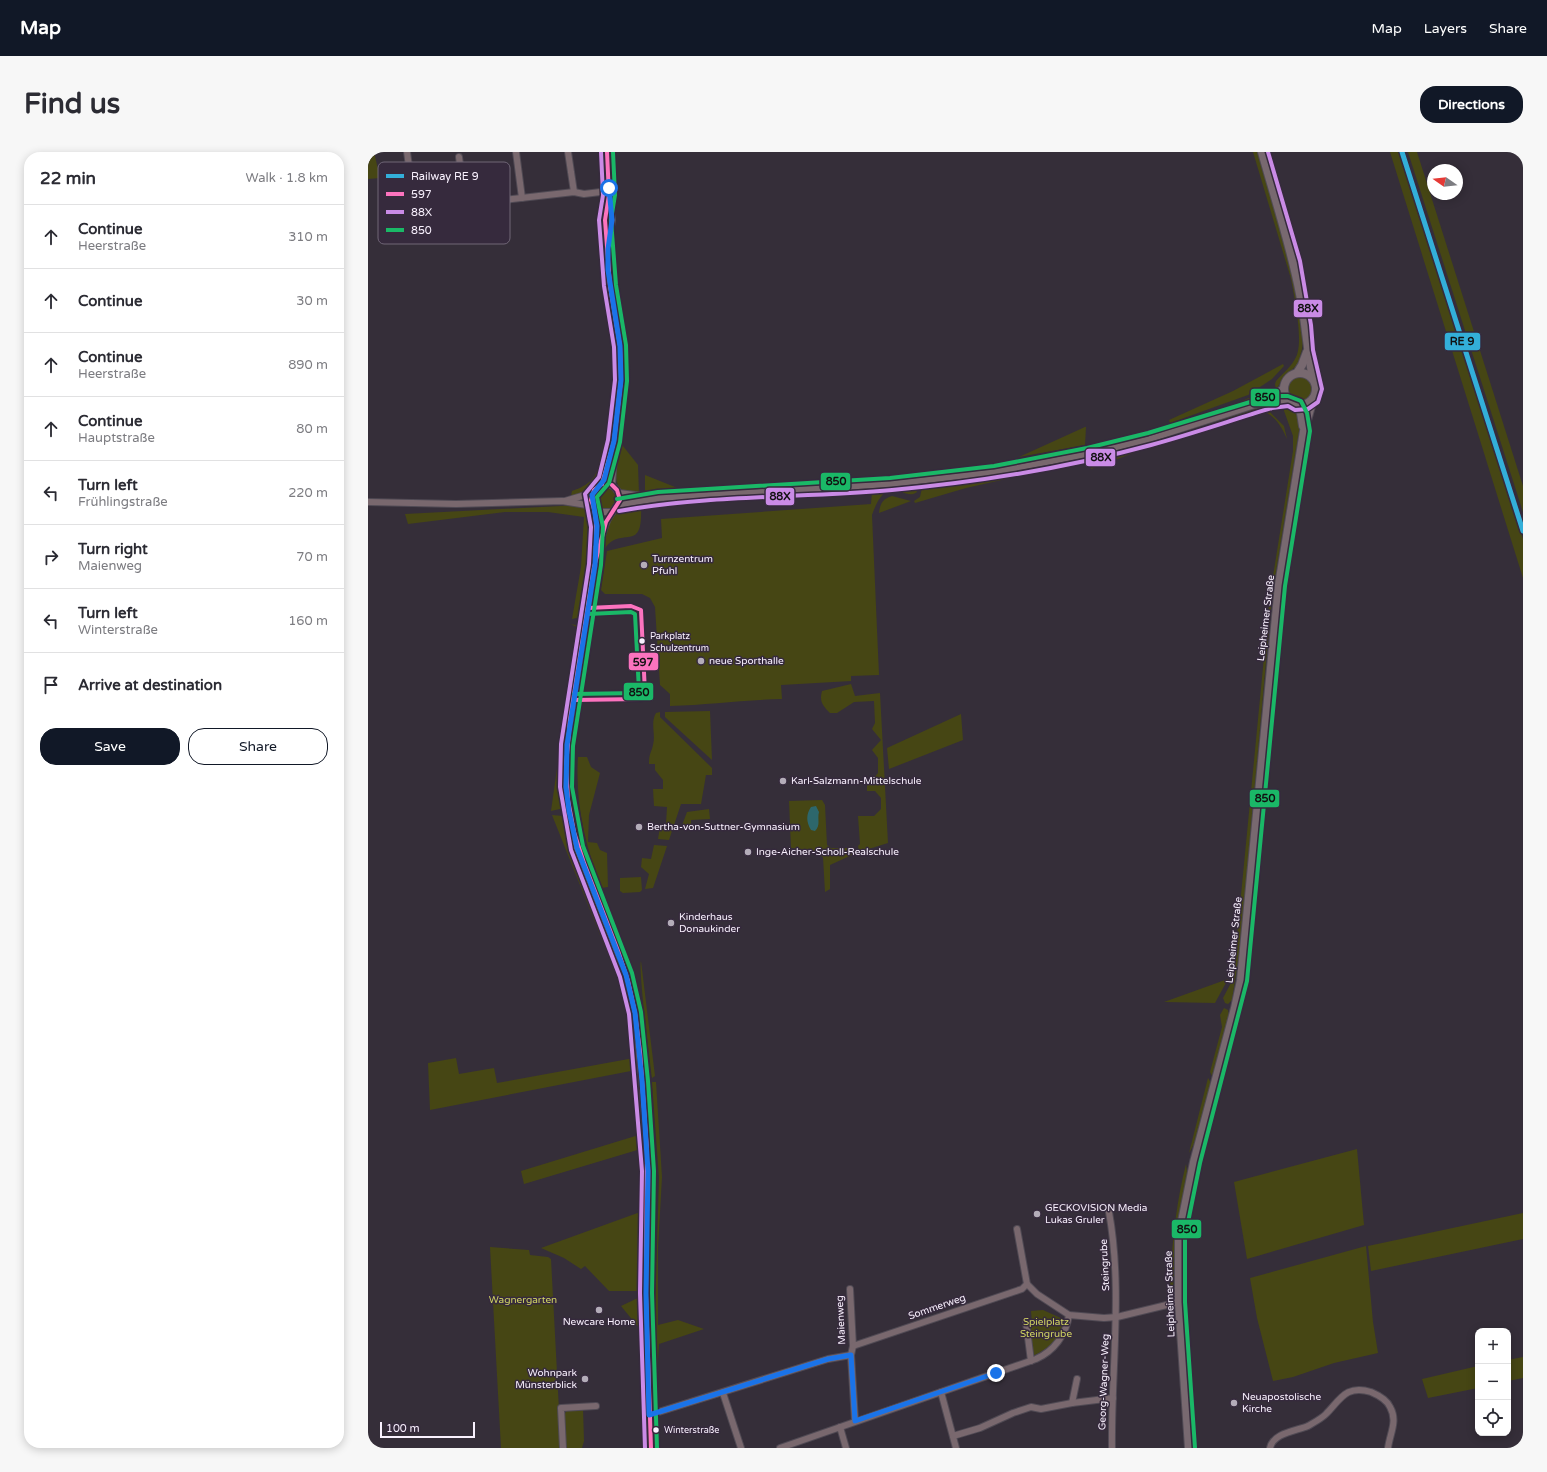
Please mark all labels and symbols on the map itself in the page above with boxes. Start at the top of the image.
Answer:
legend [378,162,510,244]
north arrow [1427,164,1463,200]
text: Railway RE 9 [411,170,479,183]
route start [600,179,618,197]
text: 597 [411,188,432,201]
text: 88X [411,206,432,219]
text: 850 [411,224,432,237]
line badge: 88X [1293,299,1323,318]
text: 88X [1297,302,1319,315]
line badge: RE 9 [1444,332,1481,351]
text: RE 9 [1450,335,1474,348]
line badge: 850 [1250,388,1280,407]
text: 850 [1255,391,1275,404]
line badge: 88X [1085,448,1116,467]
text: 88X [1090,451,1112,464]
line badge: 850 [820,472,851,491]
text: 850 [826,475,846,488]
line badge: 88X [765,487,795,506]
text: 88X [769,490,791,503]
place label: Turnzentrum Pfuhl [652,553,713,577]
marker: Turnzentrum Pfuhl [639,560,649,570]
street label: Leipheimer Straße [1255,574,1277,662]
place label: Parkplatz Schulzentrum [650,631,709,654]
marker: Parkplatz Schulzentrum [637,636,647,646]
line badge: 597 [628,652,659,671]
place label: neue Sporthalle [709,655,784,667]
text: 597 [633,656,653,669]
marker: neue Sporthalle [696,656,706,666]
line badge: 850 [623,682,654,701]
text: 850 [629,686,649,699]
place label: Karl-Salzmann-Mittelschule [791,775,922,787]
marker: Karl-Salzmann-Mittelschule [778,776,788,786]
line badge: 850 [1249,789,1280,808]
text: 850 [1255,792,1275,805]
place label: Bertha-von-Suttner-Gymnasium [647,821,800,833]
marker: Bertha-von-Suttner-Gymnasium [634,822,644,832]
place label: Inge-Aicher-Scholl-Realschule [756,846,899,858]
marker: Inge-Aicher-Scholl-Realschule [743,847,753,857]
street label: Leipheimer Straße [1224,896,1245,984]
place label: Kinderhaus Donaukinder [679,911,740,935]
marker: Kinderhaus Donaukinder [666,918,676,928]
place label: GECKOVISION Media Lukas Gruler [1045,1202,1147,1226]
marker: GECKOVISION Media Lukas Gruler [1032,1209,1042,1219]
line badge: 850 [1171,1219,1202,1239]
text: 850 [1177,1223,1197,1236]
street label: Steingrube [1098,1238,1112,1291]
street label: Leipheimer Straße [1162,1250,1178,1338]
street label: Sommerweg [907,1292,967,1322]
park label: Wagnergarten [489,1294,557,1306]
street label: Maienweg [834,1295,848,1345]
marker: Newcare Home [594,1305,604,1315]
place label: Newcare Home [563,1316,636,1328]
park label: Spielplatz Steingrube [1020,1316,1072,1340]
street label: Georg-Wagner-Weg [1096,1334,1112,1430]
route end [987,1364,1005,1382]
place label: Wohnpark Münsterblick [515,1367,578,1391]
marker: Wohnpark Münsterblick [580,1374,590,1384]
place label: Neuapostolische Kirche [1242,1391,1321,1415]
marker: Neuapostolische Kirche [1229,1398,1239,1408]
scale bar [380,1420,475,1439]
marker: Winterstraße [651,1425,661,1435]
place label: Winterstraße [664,1425,719,1436]

